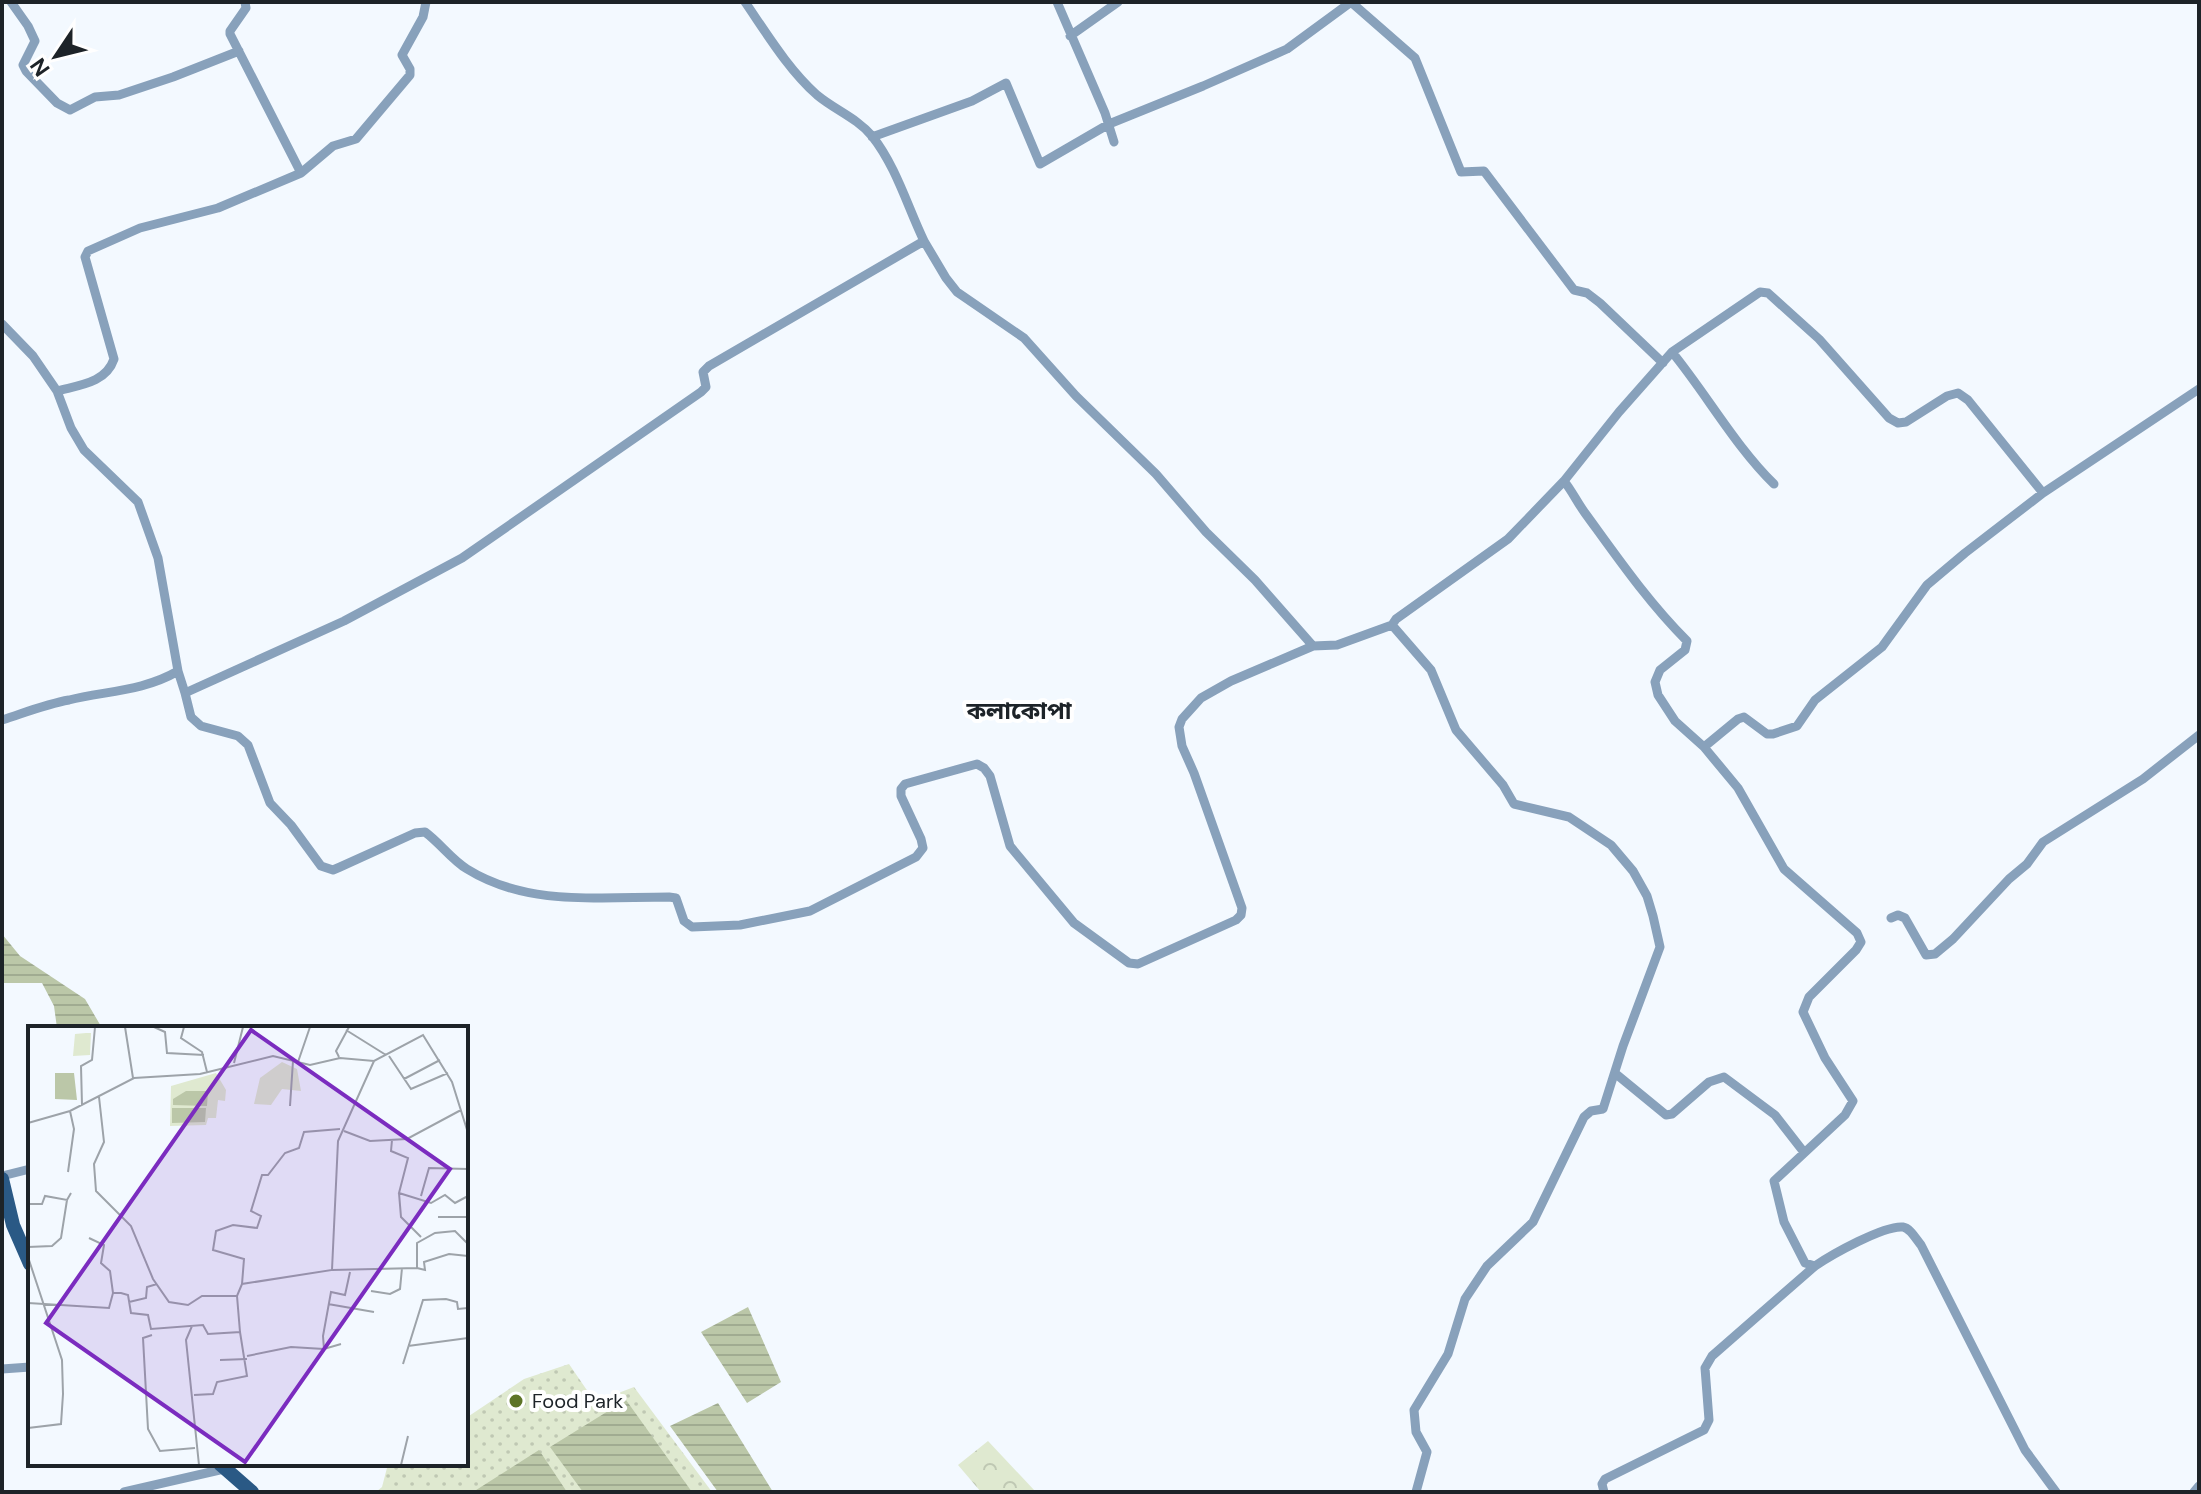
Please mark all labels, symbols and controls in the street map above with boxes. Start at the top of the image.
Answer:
north arrow [16,16,96,96]
text: N [24,52,57,82]
district label: কলাকোপা [966,695,1073,726]
inset map [28,1026,468,1466]
place label: Food Park [532,1388,623,1414]
marker: Food Park [507,1392,525,1410]

